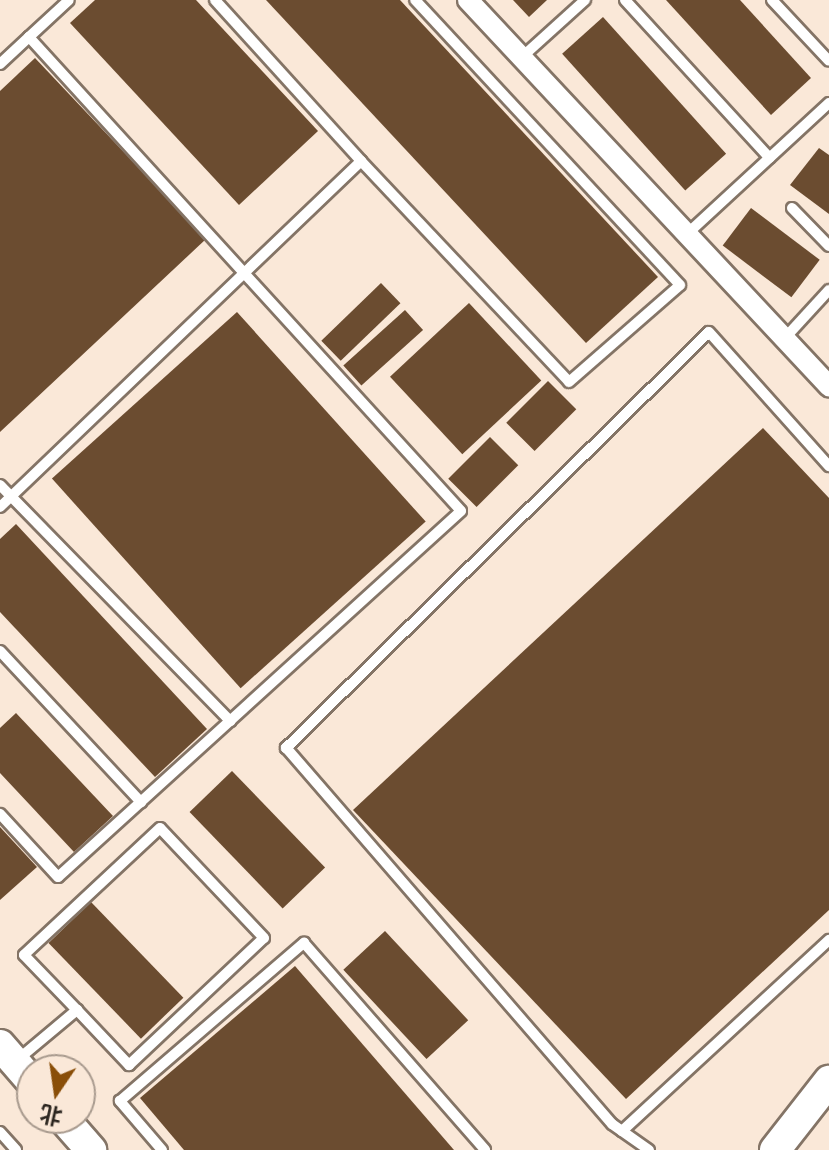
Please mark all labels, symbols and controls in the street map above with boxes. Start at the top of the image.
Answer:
north arrow [16,1054,96,1134]
text: 北 [37,1100,65,1131]

